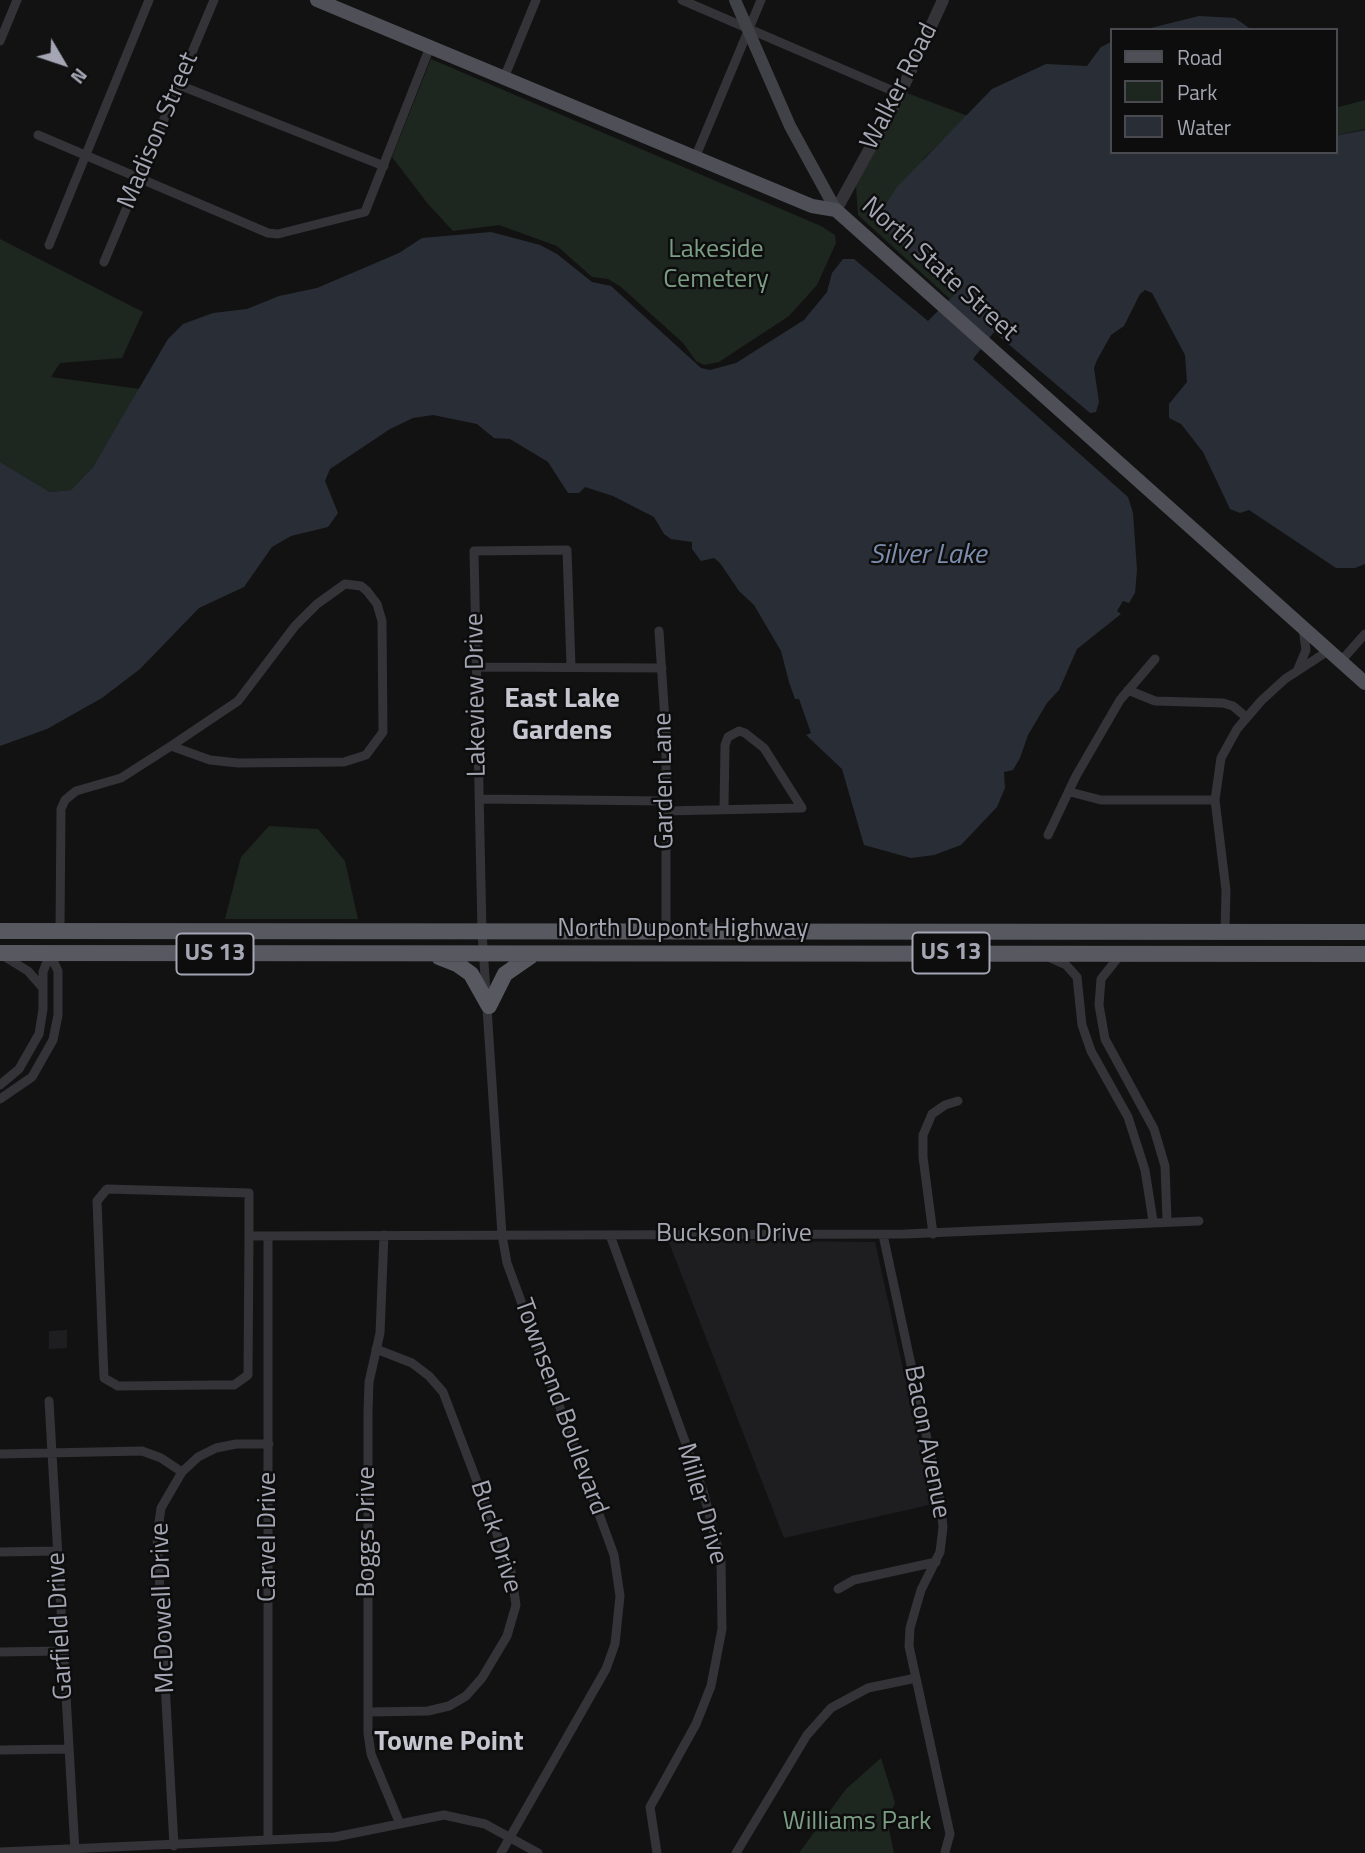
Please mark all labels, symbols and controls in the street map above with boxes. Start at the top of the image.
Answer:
street label: Walker Road [855,18,945,156]
north arrow [28,28,98,98]
legend [1110,28,1337,154]
text: Road [1177,41,1222,73]
street label: Madison Street [112,48,206,214]
text: N [64,62,95,91]
text: Park [1177,76,1217,108]
text: Water [1177,111,1231,143]
street label: North State Street [854,191,1024,349]
park label: Lakeside Cemetery [663,235,769,296]
water label: Silver Lake [870,539,986,573]
street label: Lakeview Drive [460,613,494,777]
district label: East Lake Gardens [504,683,620,749]
street label: Garden Lane [648,712,682,850]
street label: North Dupont Highway [557,914,809,946]
road number: US 13 [912,932,990,973]
road number: US 13 [176,934,254,974]
street label: Buckson Drive [656,1219,812,1251]
street label: Townsend Boulevard [506,1295,614,1519]
street label: Bacon Avenue [896,1363,956,1521]
street label: Miller Drive [669,1440,733,1568]
street label: Boggs Drive [352,1466,384,1598]
street label: Carvel Drive [253,1472,285,1602]
street label: Buck Drive [462,1477,528,1597]
street label: McDowell Drive [145,1522,183,1694]
street label: Garfield Drive [42,1551,80,1701]
district label: Towne Point [374,1726,524,1760]
park label: Williams Park [783,1807,931,1839]

